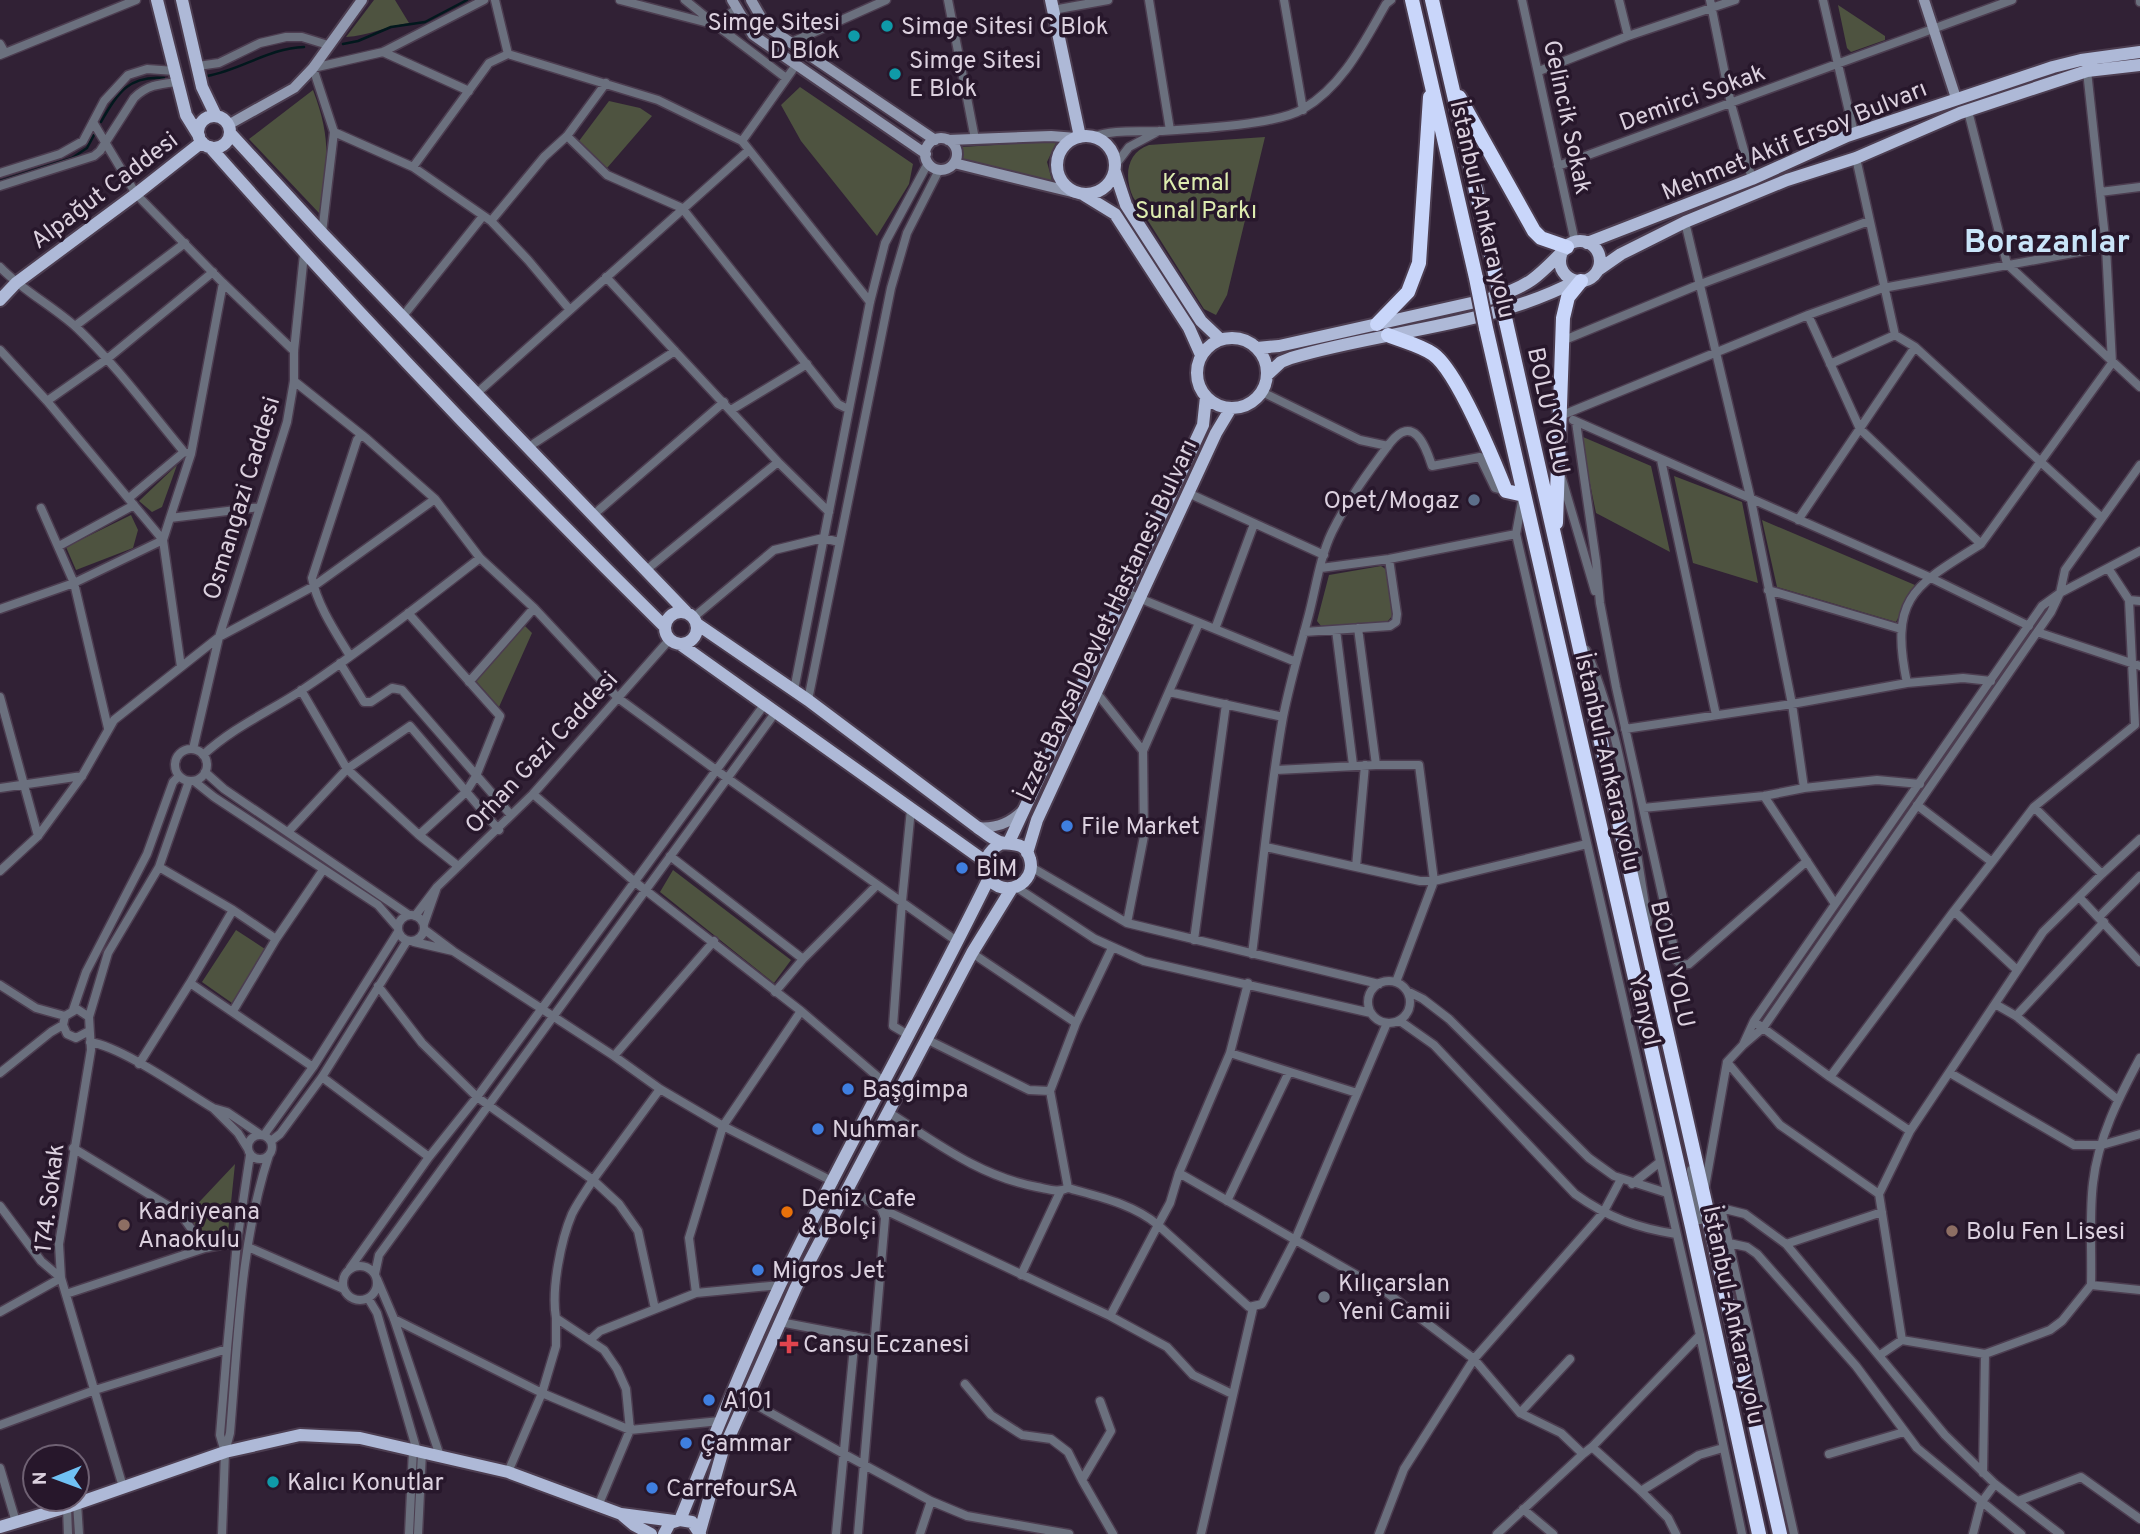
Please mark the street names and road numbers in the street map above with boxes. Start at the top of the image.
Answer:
street label: Gelincik Sokak [1535,38,1597,197]
street label: Demirci Sokak [1616,59,1770,139]
street label: Mehmet Akif Ersoy Bulvarı [1658,75,1932,209]
street label: İstanbul-Ankara yolu [1441,97,1522,321]
street label: Alpağut Caddesi [26,126,185,257]
street label: BOLU YOLU [1519,345,1575,478]
street label: Osmangazi Caddesi [198,393,288,604]
street label: İzzet Baysal Devlet Hastanesi Bulvarı [1010,435,1205,806]
street label: İstanbul-Ankara yolu [1566,650,1647,874]
street label: Orhan Gazi Caddesi [460,666,625,841]
street label: BOLU YOLU [1642,898,1700,1031]
street label: Yanyol [1620,972,1666,1049]
street label: 174. Sokak [29,1142,73,1255]
street label: İstanbul-Ankara yolu [1694,1203,1771,1428]

